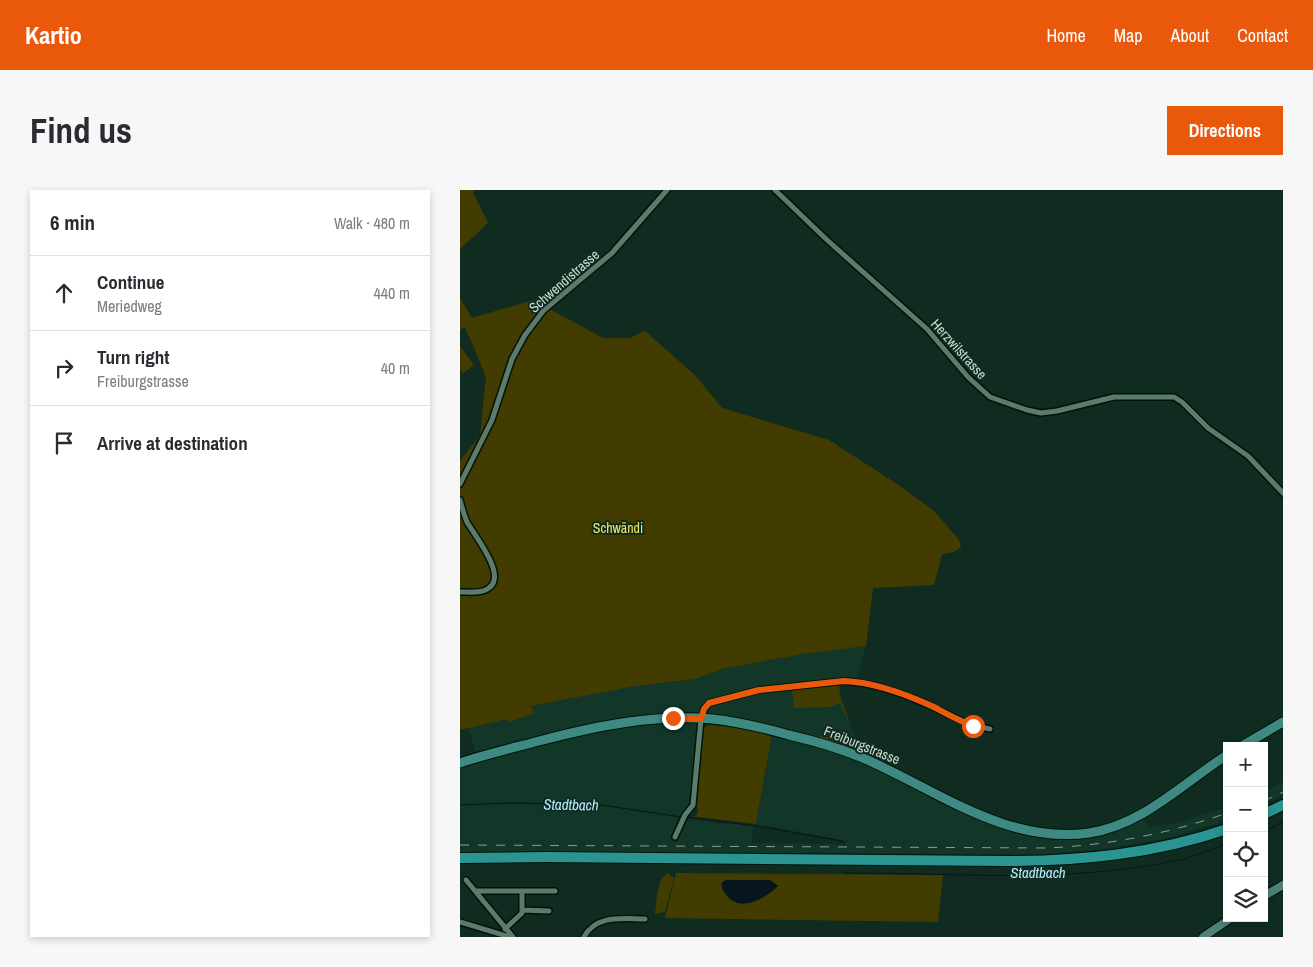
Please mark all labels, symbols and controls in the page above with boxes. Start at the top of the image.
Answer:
text: Kartio [25,19,82,51]
text: Home [1046,23,1086,48]
text: Map [1114,23,1143,48]
text: About [1171,23,1209,48]
text: Contact [1237,23,1288,48]
button: Directions [1167,106,1283,155]
text: Find us [30,107,132,154]
text: 6 min [50,208,95,237]
text: Walk · 480 m [334,212,410,234]
street label: Schwendistrasse [525,246,603,316]
text: Continue [97,269,165,295]
icon: ahead [50,279,78,307]
text: 440 m [374,282,410,304]
text: Meriedweg [97,295,162,317]
street label: Herzwilstrasse [927,315,991,383]
text: Turn right [97,344,169,370]
icon: right [50,354,78,382]
text: 40 m [381,357,410,379]
text: Freiburgstrasse [97,370,189,392]
icon: arrive [50,429,78,457]
text: Arrive at destination [97,430,248,456]
park label: Schwändi [593,519,643,537]
route end [662,707,685,730]
route start [962,715,985,738]
street label: Freiburgstrasse [821,722,903,768]
map controls [1223,742,1268,922]
button: + [1223,742,1268,787]
button: − [1223,787,1268,832]
water label: Stadtbach [543,794,599,815]
button: locate [1223,832,1268,877]
water label: Stadtbach [1010,862,1066,883]
button: layers [1223,877,1268,922]

